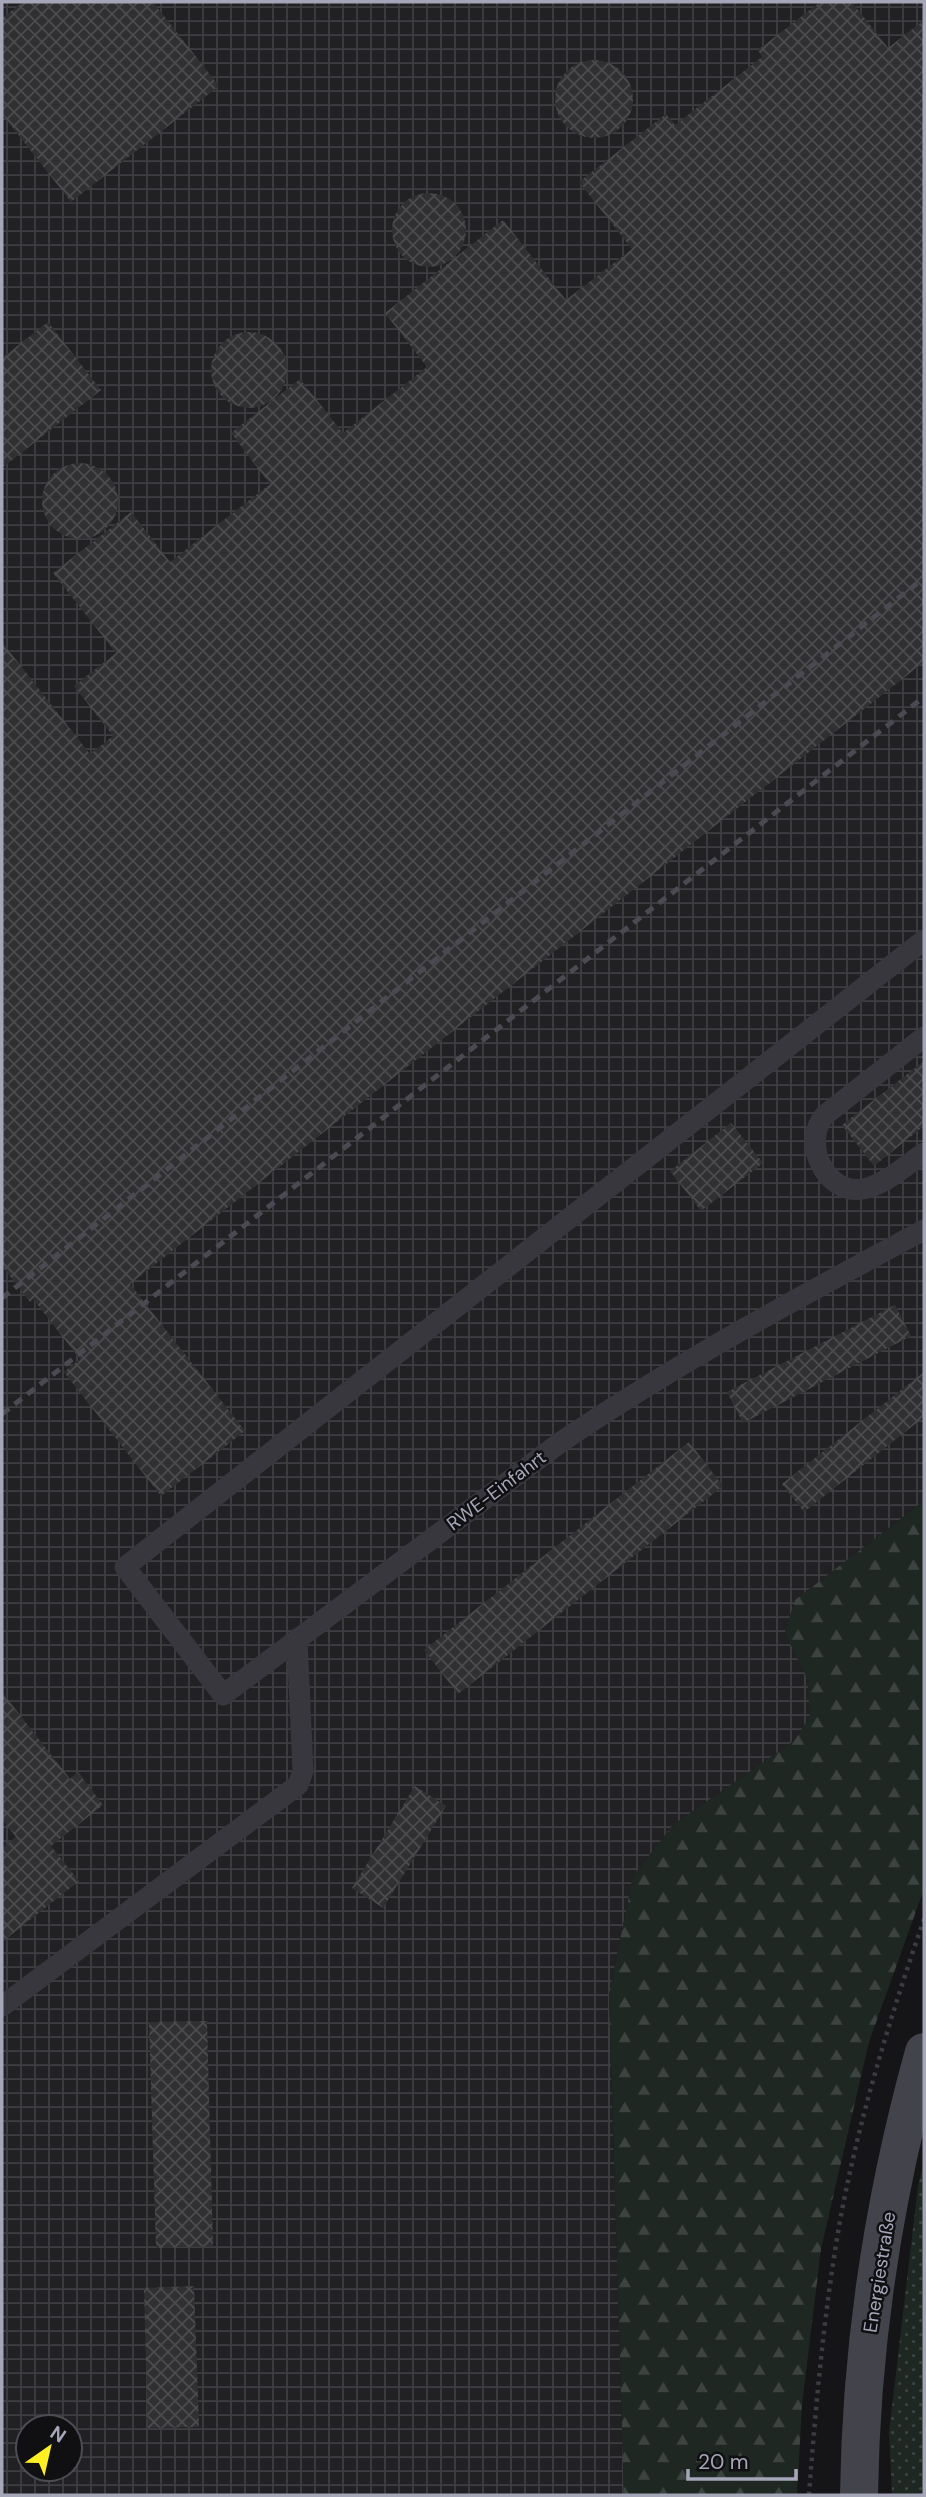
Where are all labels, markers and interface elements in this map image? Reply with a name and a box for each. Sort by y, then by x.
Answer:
street label: RWE-Einfahrt [442,1445,551,1536]
street label: Energiestraße [858,2210,901,2334]
north arrow [14,2413,84,2483]
text: N [45,2420,71,2449]
scale bar [688,2438,796,2482]
text: 20 m [698,2448,749,2476]

